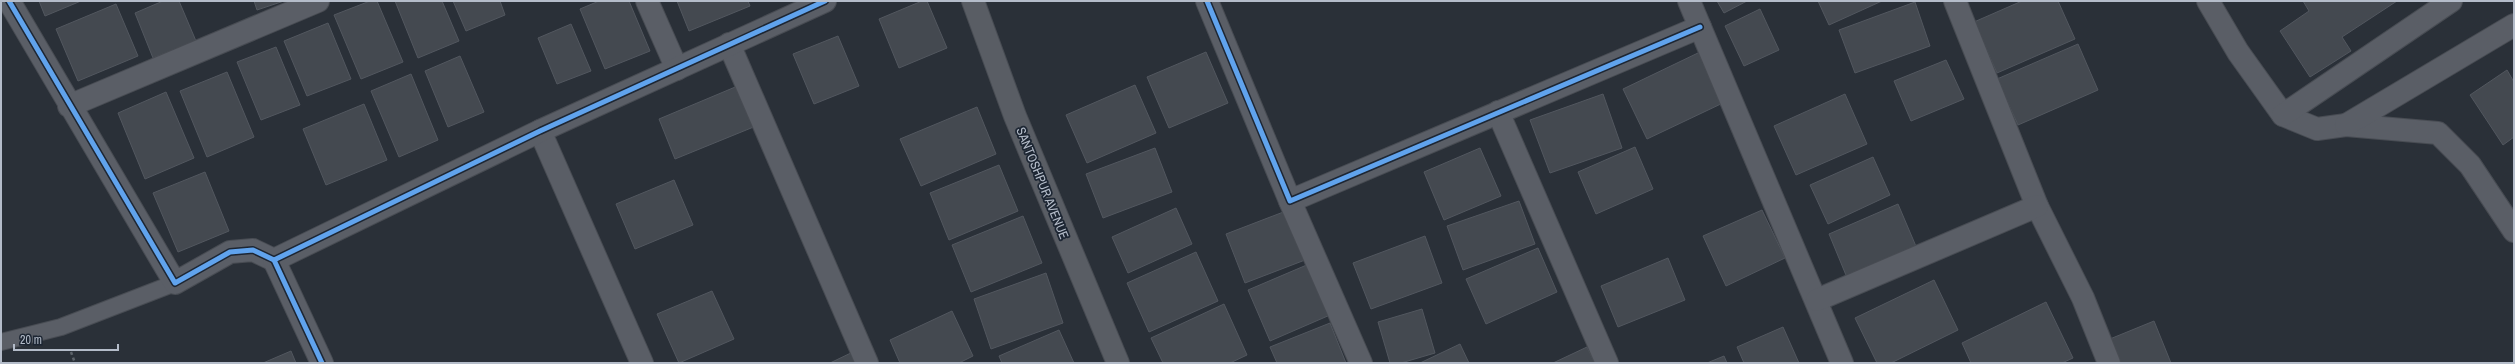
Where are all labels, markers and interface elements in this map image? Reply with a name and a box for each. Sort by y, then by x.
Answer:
street label: SANTOSHPUR AVENUE [1012,125,1073,242]
scale bar [14,326,118,352]
text: 20 m [20,332,42,348]

